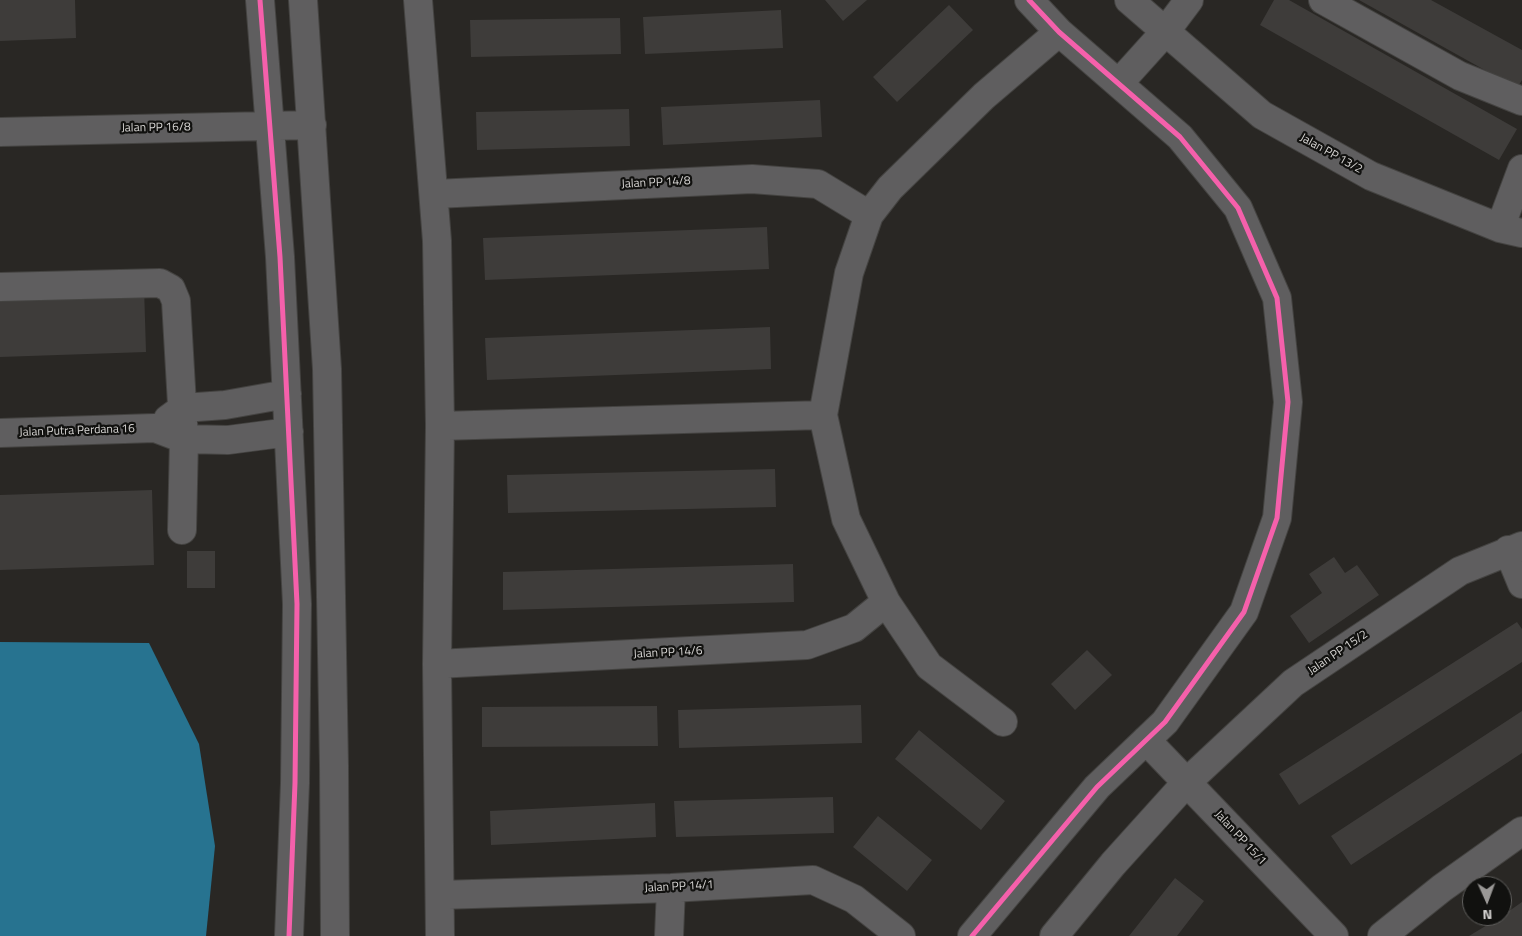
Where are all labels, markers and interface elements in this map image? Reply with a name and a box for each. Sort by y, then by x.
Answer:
street label: Jalan PP 16/8 [121,120,191,136]
street label: Jalan PP 13/2 [1297,131,1365,177]
street label: Jalan PP 14/8 [621,174,691,192]
street label: Jalan Putra Perdana 16 [19,422,135,440]
street label: Jalan PP 15/2 [1305,628,1371,678]
street label: Jalan PP 14/6 [633,644,703,662]
street label: Jalan PP 15/1 [1211,808,1269,868]
north arrow [1462,876,1512,926]
street label: Jalan PP 14/1 [644,878,714,896]
text: N [1482,905,1493,926]

